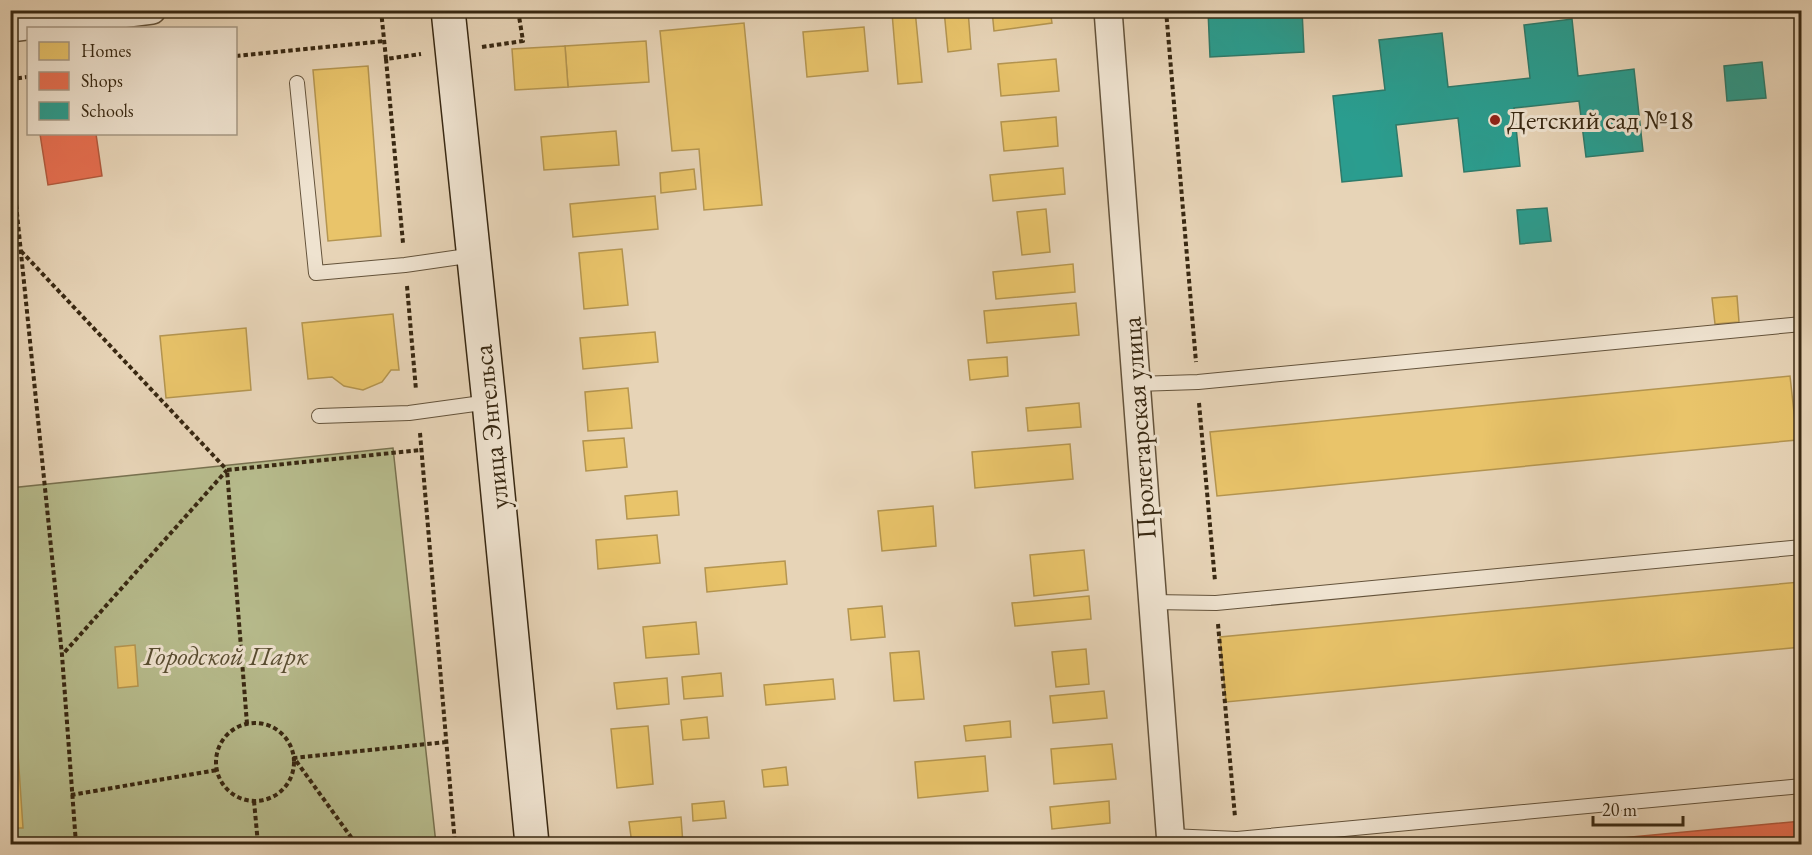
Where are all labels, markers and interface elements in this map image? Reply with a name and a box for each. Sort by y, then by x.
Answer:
legend [27,27,237,135]
text: Homes [81,39,132,62]
text: Shops [81,69,123,92]
text: Schools [81,99,134,122]
place label: Детский сад №18 [1507,102,1693,137]
marker: Детский сад №18 [1488,113,1502,127]
street label: Пролетарская улица [1113,315,1164,540]
street label: улица Энгельса [464,343,517,511]
park label: Городской Парк [143,638,310,673]
scale bar [1593,789,1683,827]
text: 20 m [1602,798,1637,821]

